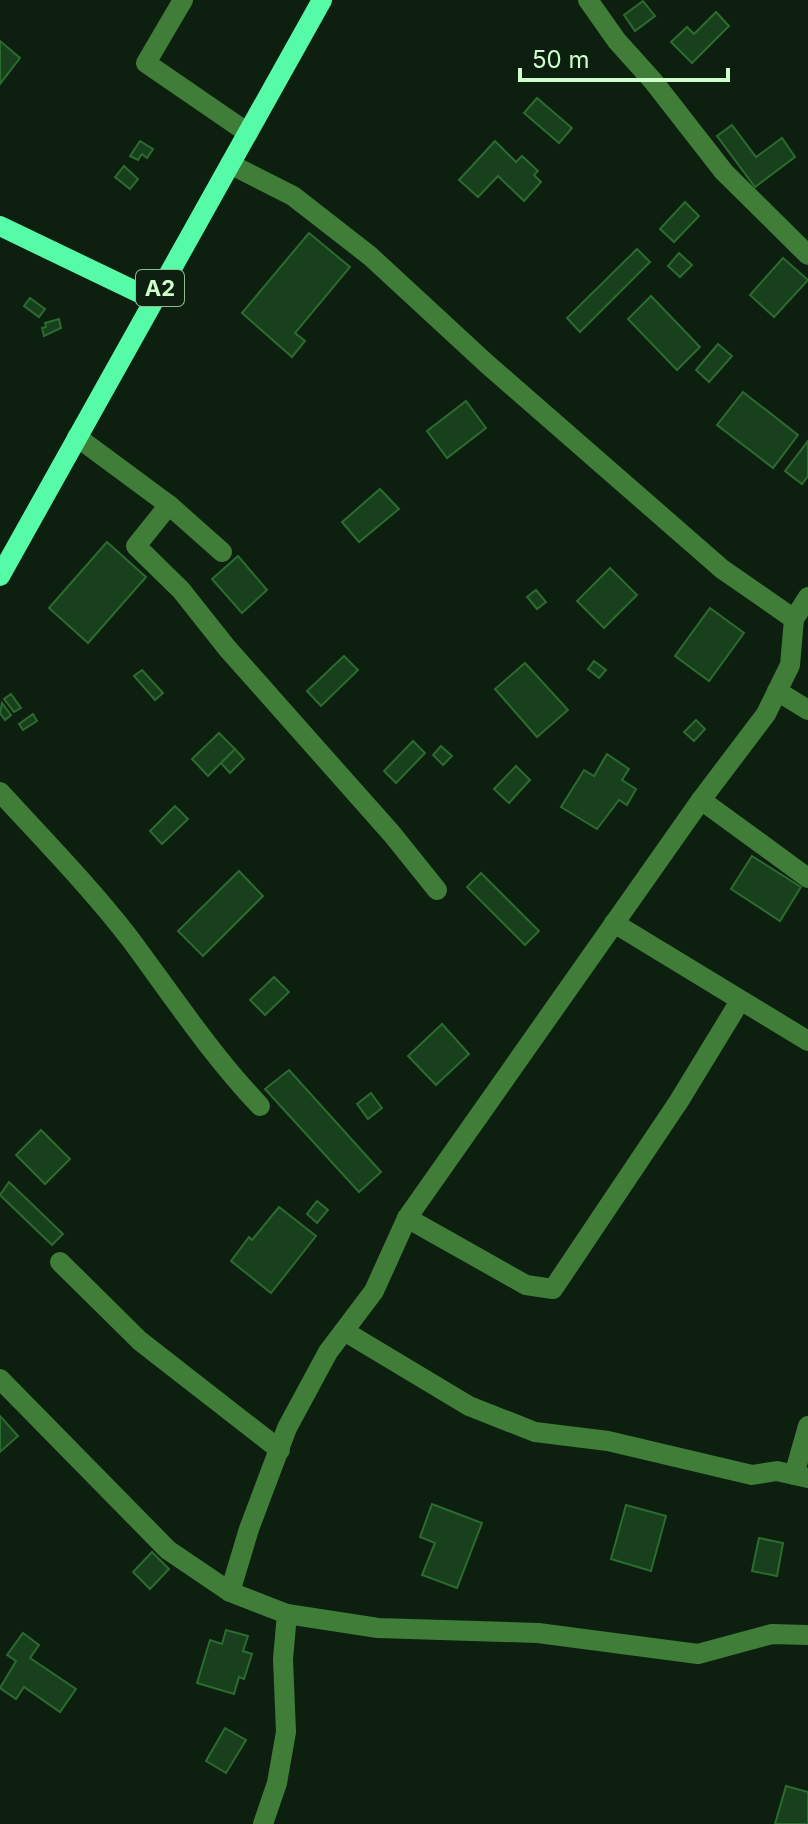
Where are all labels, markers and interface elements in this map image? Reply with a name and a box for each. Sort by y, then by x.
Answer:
scale bar [520,32,728,82]
text: 50 m [532,45,590,74]
road number: A2 [136,270,184,306]

